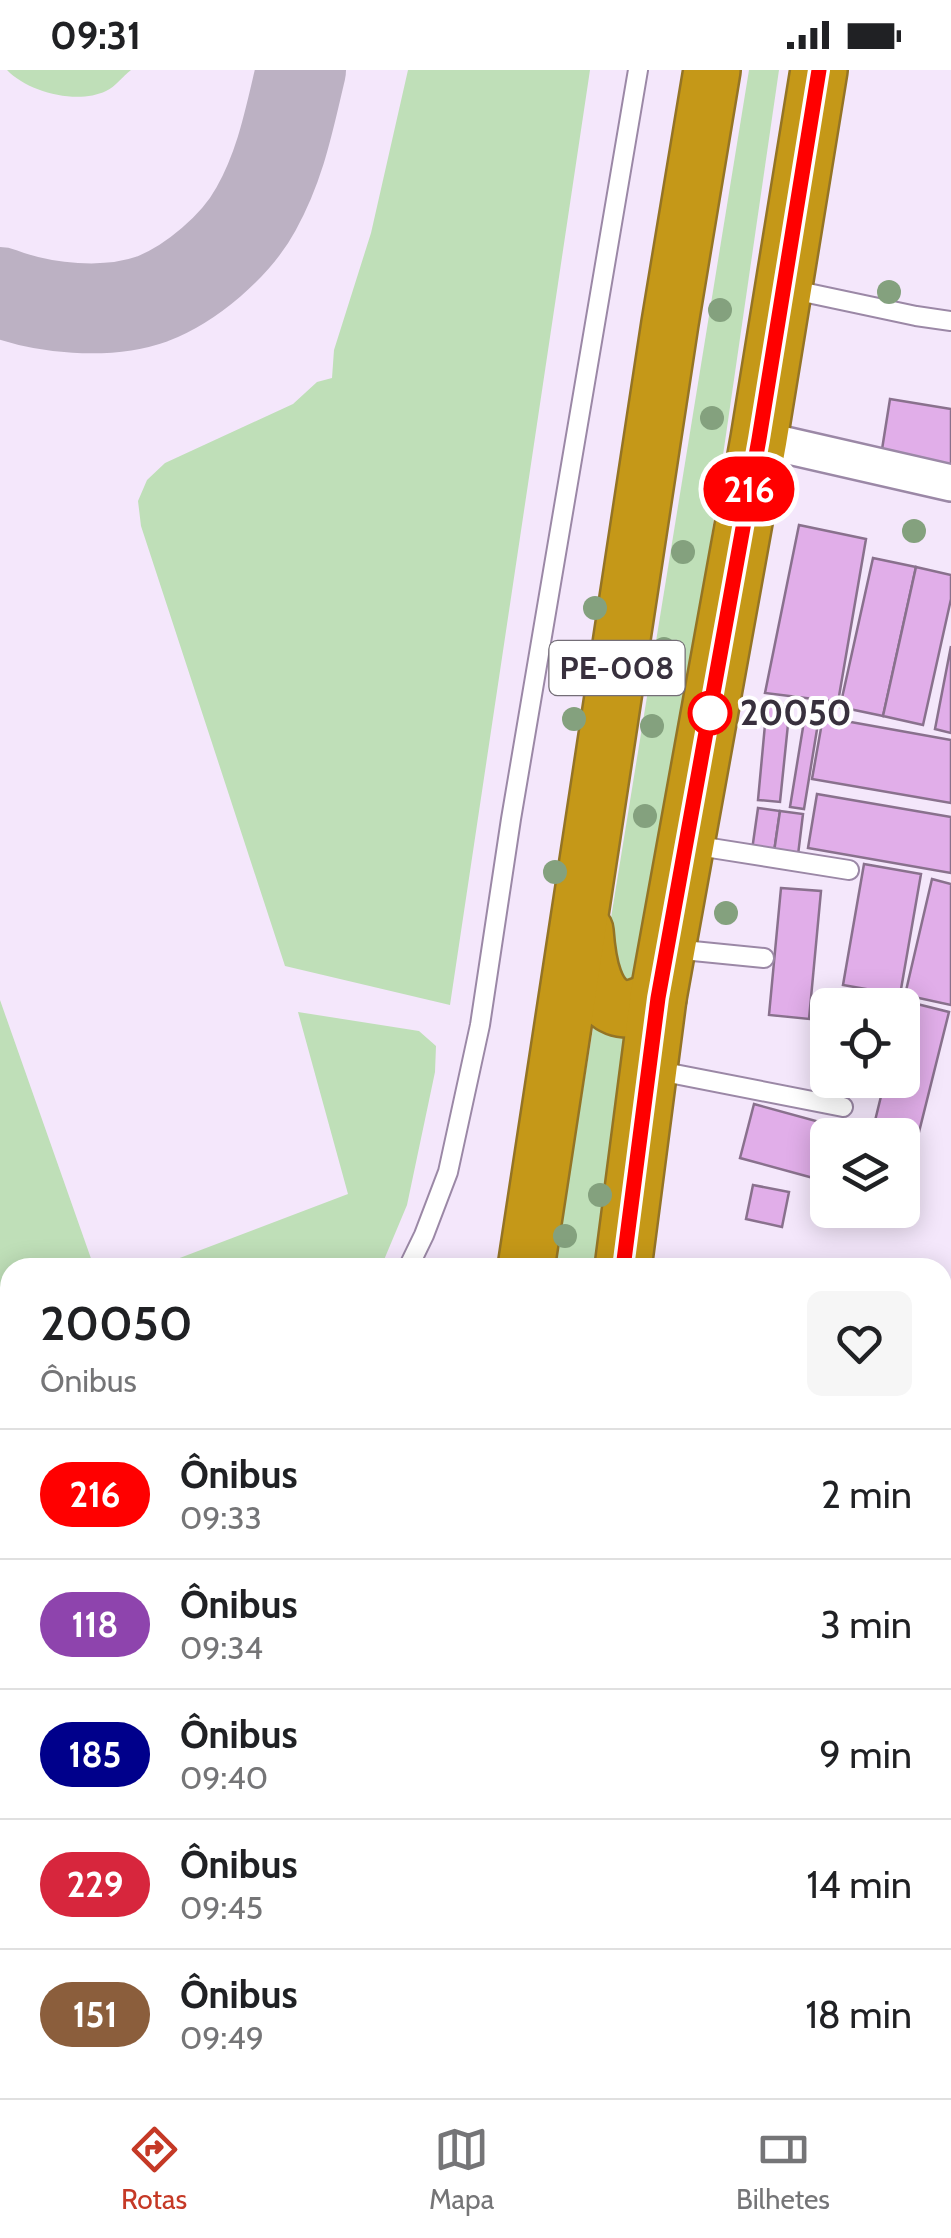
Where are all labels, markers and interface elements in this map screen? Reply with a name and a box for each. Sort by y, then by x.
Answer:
text: 09:31 [50,12,141,59]
line badge: 216 [692,456,806,522]
text: 216 [723,468,775,511]
road number: PE-008 [550,641,684,695]
place label: 20050 [740,691,851,734]
marker: 20050 [689,692,731,734]
map controls [810,988,920,1228]
button: locate [810,988,920,1098]
button: layers [810,1118,920,1228]
button: heart [807,1291,912,1396]
text: 20050 [40,1294,192,1352]
text: Ônibus [40,1361,137,1400]
text: Ônibus [180,1451,297,1498]
text: 2 min [821,1471,912,1518]
text: 216 [69,1473,121,1516]
text: 09:33 [180,1498,262,1537]
text: Ônibus [180,1581,297,1628]
text: 3 min [820,1601,912,1648]
text: 118 [72,1603,118,1646]
text: 09:34 [180,1628,263,1667]
text: Ônibus [180,1711,297,1758]
text: 9 min [819,1731,912,1778]
text: 185 [69,1733,121,1776]
text: 09:40 [180,1758,268,1797]
text: Ônibus [180,1841,297,1888]
text: 14 min [806,1861,912,1908]
text: 229 [67,1863,123,1906]
text: 09:45 [180,1888,263,1927]
text: Ônibus [180,1971,297,2018]
text: 18 min [805,1991,912,2038]
text: 151 [73,1993,117,2036]
text: 09:49 [180,2018,264,2057]
tab: Rotas [121,2122,187,2216]
tab: Mapa [429,2122,494,2216]
tab: Bilhetes [736,2122,830,2216]

